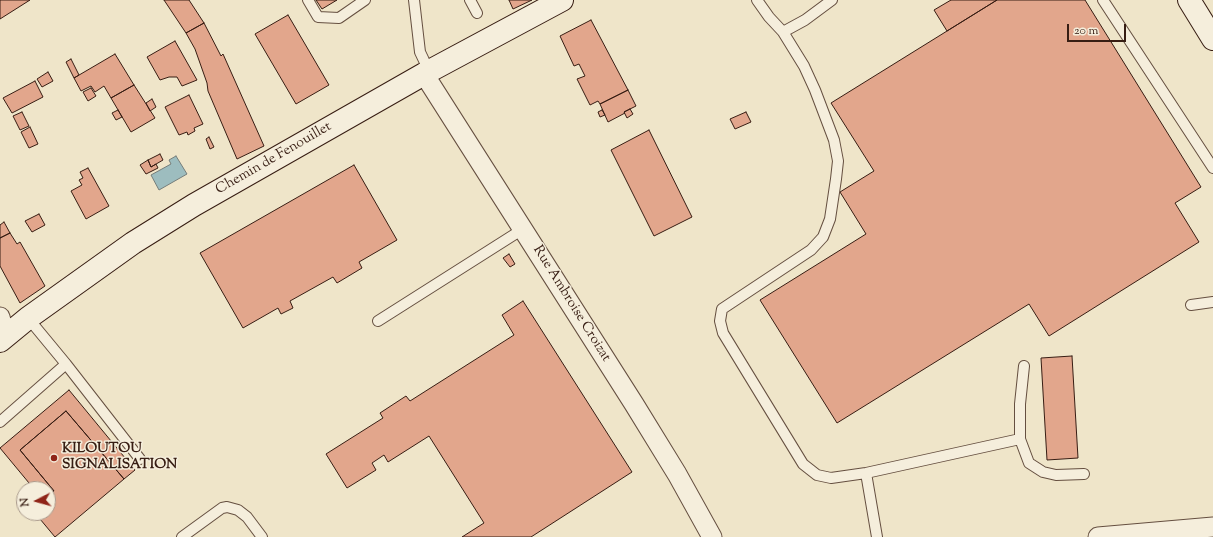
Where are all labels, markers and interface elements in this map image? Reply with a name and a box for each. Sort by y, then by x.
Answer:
scale bar [1069,16,1128,42]
text: 20 m [1074,22,1098,40]
street label: Chemin de Fenouillet [213,119,335,199]
street label: Rue Ambroise Croizat [528,243,614,365]
place label: KILOUTOU SIGNALISATION [62,442,177,474]
marker: KILOUTOU SIGNALISATION [49,453,59,463]
north arrow [16,481,56,521]
text: N [17,497,33,507]

